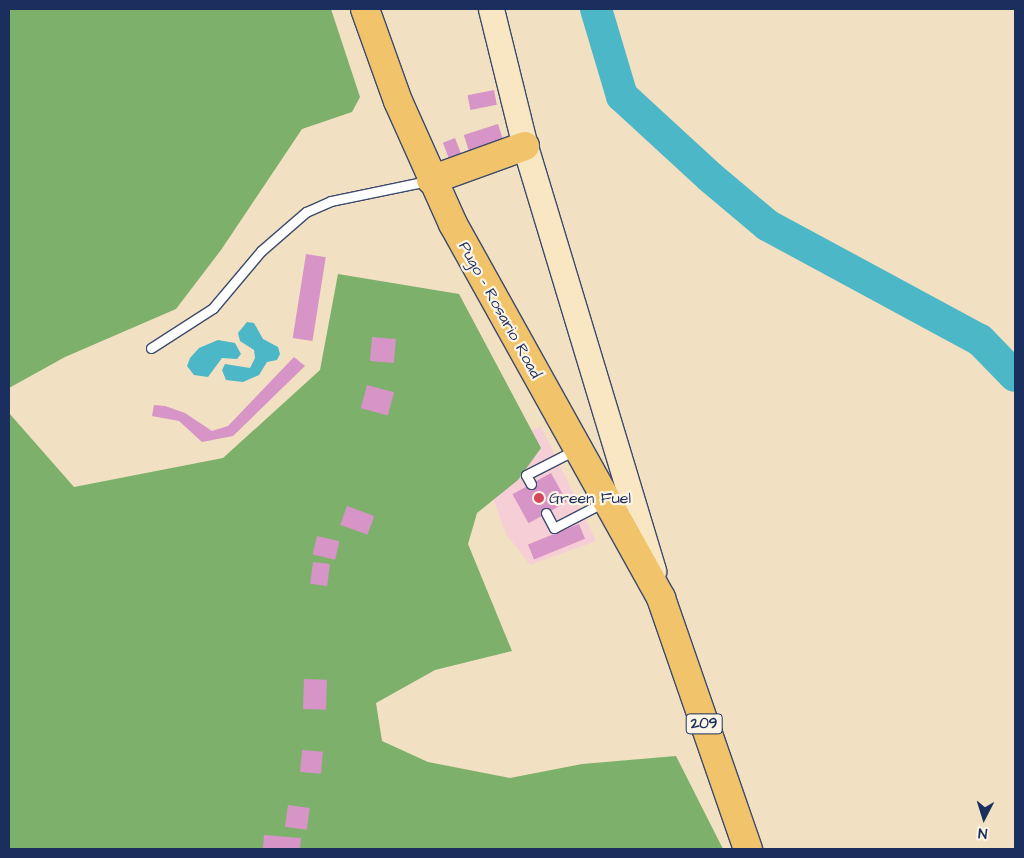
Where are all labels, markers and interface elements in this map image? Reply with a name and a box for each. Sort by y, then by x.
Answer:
street label: Pugo - Rosario Road [454,238,546,382]
place label: Green Fuel [549,488,631,508]
marker: Green Fuel [533,492,545,504]
road number: 209 [685,712,723,736]
north arrow [959,793,1009,843]
text: N [977,823,988,843]

